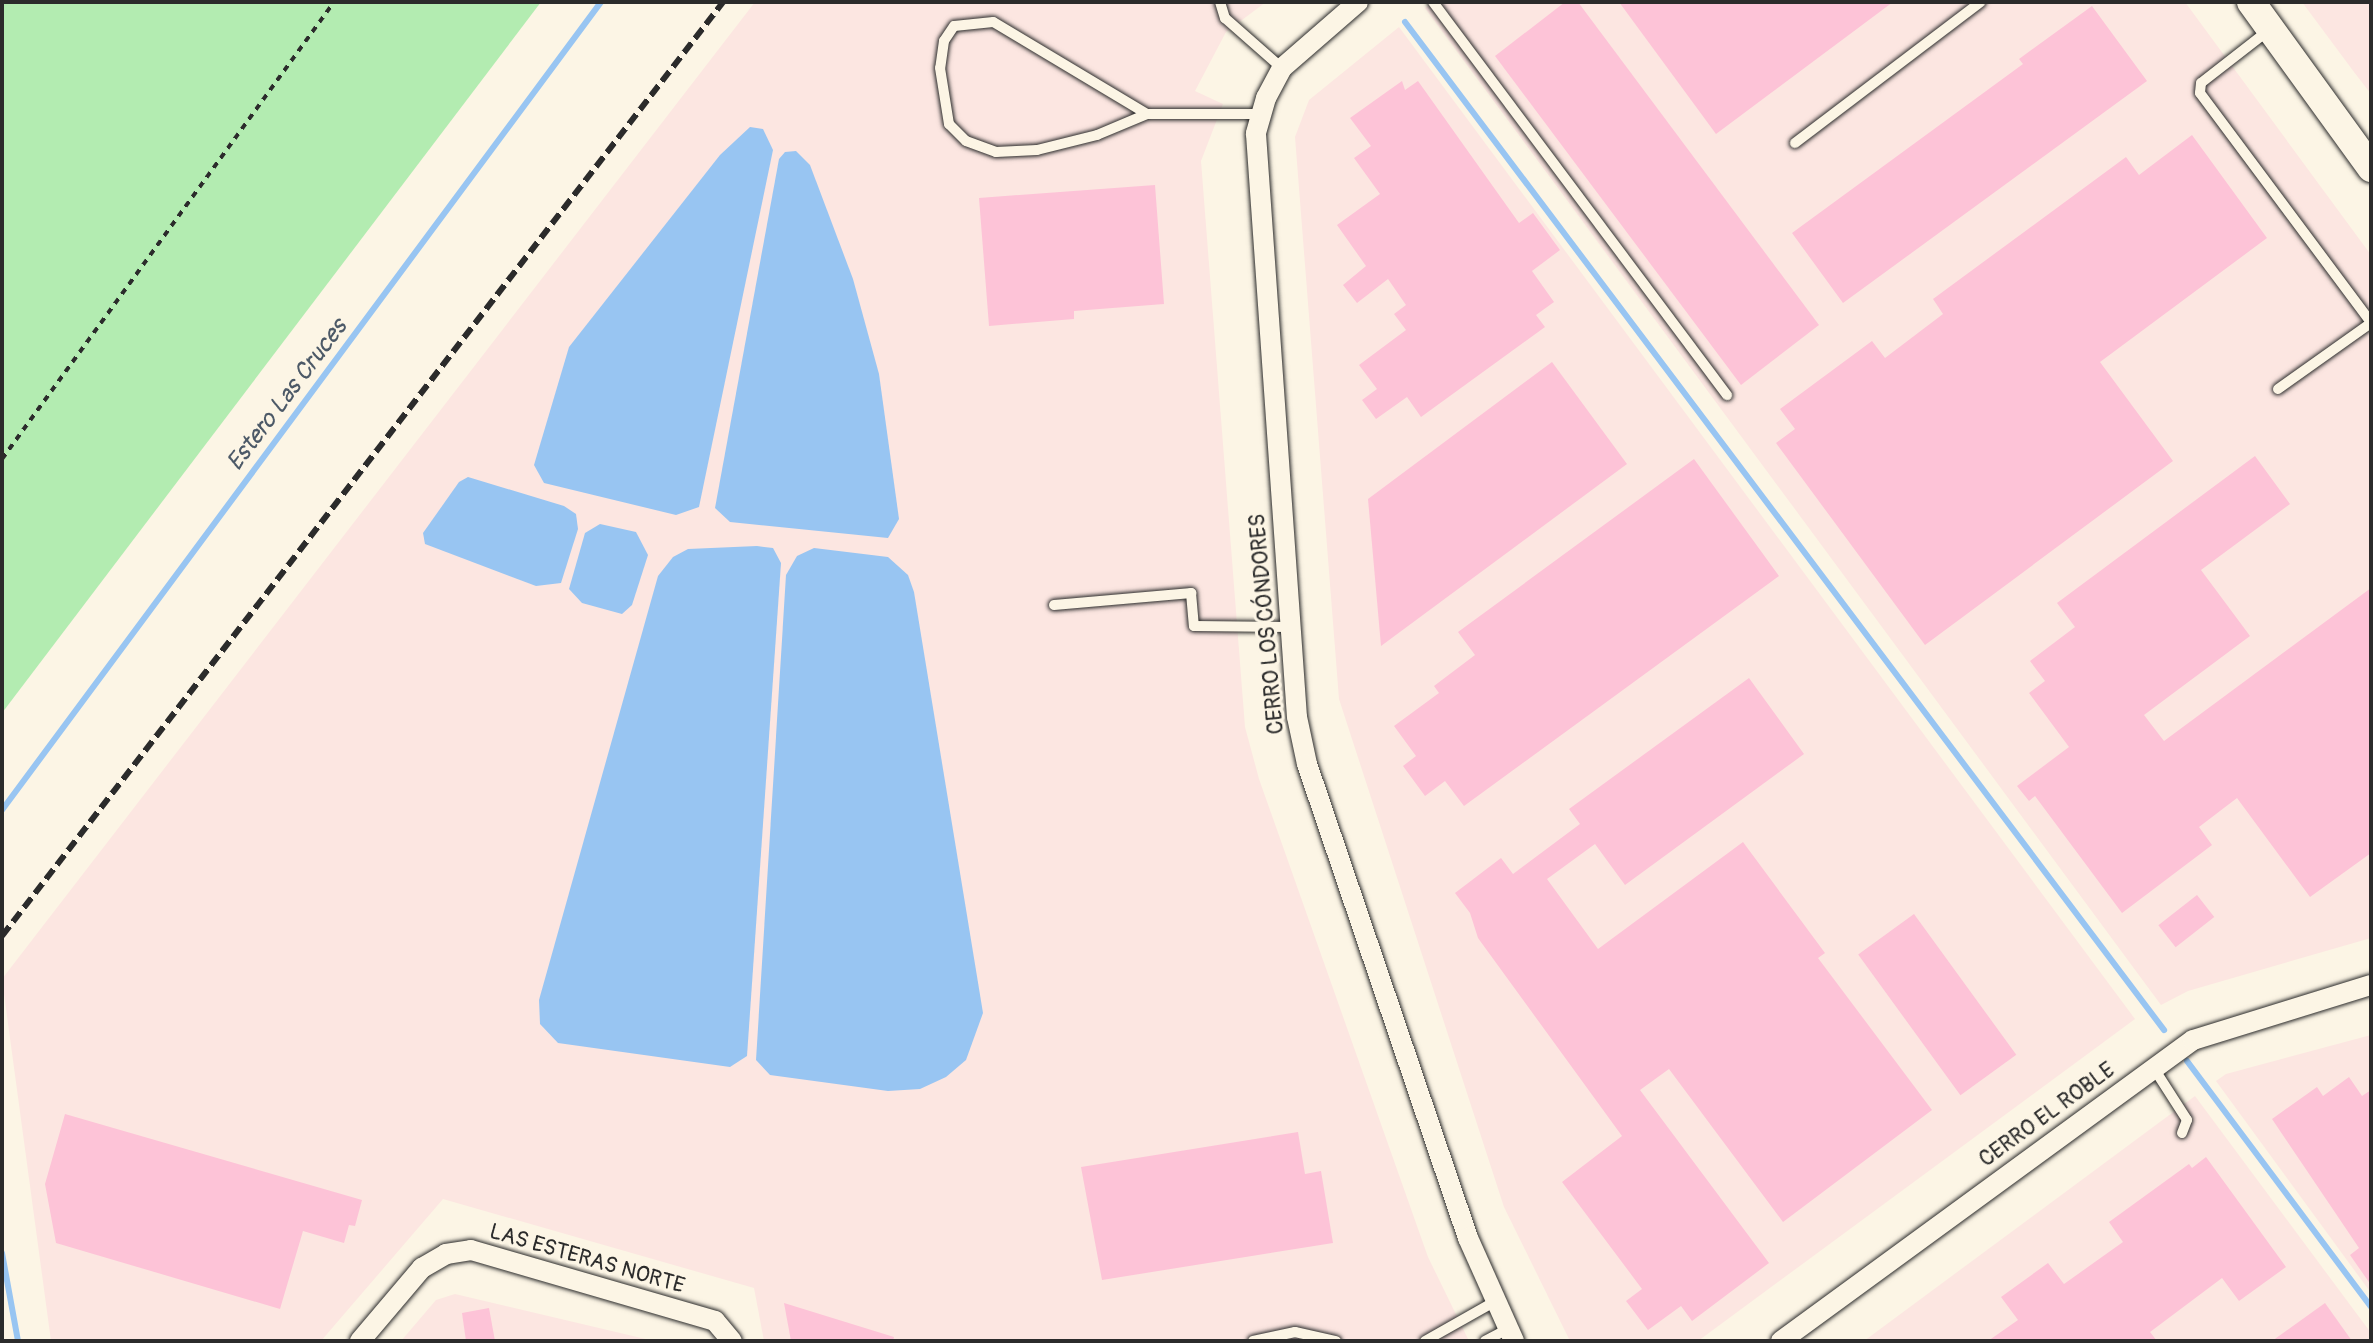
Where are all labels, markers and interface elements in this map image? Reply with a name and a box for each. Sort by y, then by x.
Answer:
water label: Estero Las Cruces [221,314,353,476]
street label: CERRO LOS CÓNDORES [1244,513,1290,735]
street label: CERRO EL ROBLE [1974,1057,2120,1173]
street label: LAS ESTERAS NORTE [486,1218,688,1300]

